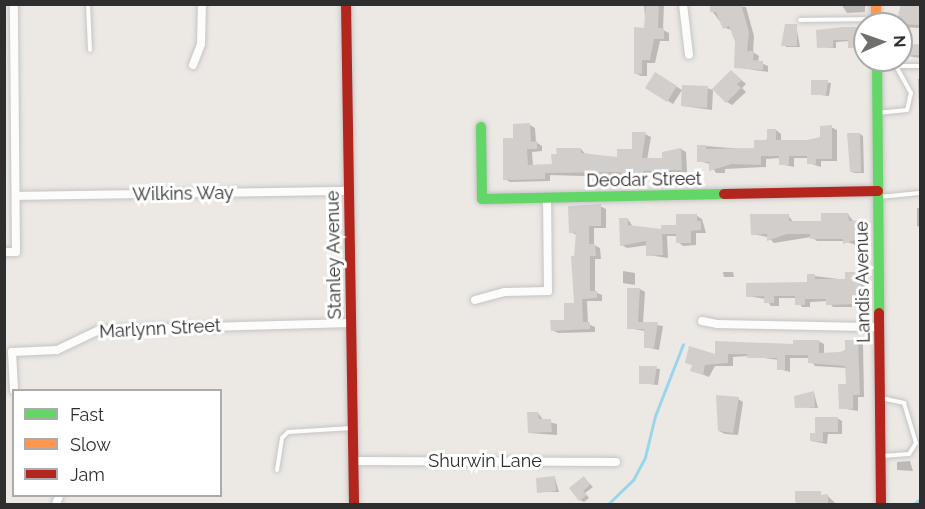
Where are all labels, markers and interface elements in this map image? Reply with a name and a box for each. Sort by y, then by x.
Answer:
north arrow [853,12,913,72]
text: N [890,35,909,48]
street label: Deodar Street [586,168,702,192]
street label: Wilkins Way [132,182,234,206]
street label: Stanley Avenue [322,190,346,320]
street label: Landis Avenue [851,221,875,343]
street label: Marlynn Street [99,315,221,343]
legend [12,389,222,497]
text: Fast [70,404,104,425]
text: Slow [70,434,111,455]
street label: Shurwin Lane [428,450,542,472]
text: Jam [70,464,105,485]

